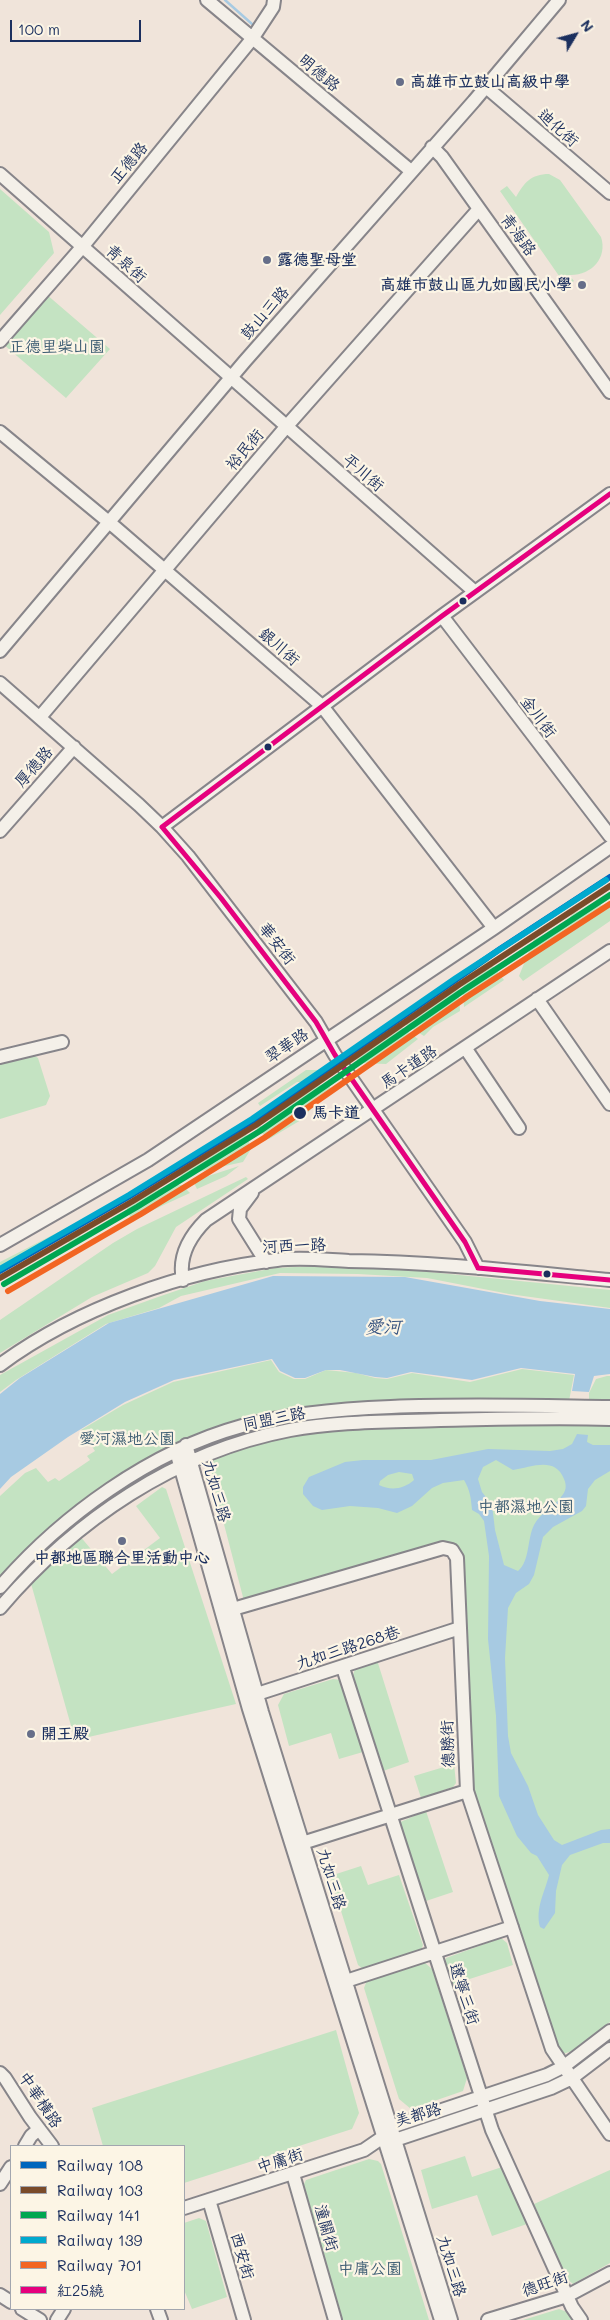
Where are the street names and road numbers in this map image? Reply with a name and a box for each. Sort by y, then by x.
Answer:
street label: 明德路 [294,50,344,96]
street label: 迪化街 [534,105,582,151]
street label: 正德路 [106,138,152,188]
street label: 青海路 [496,210,540,260]
street label: 青泉街 [102,241,150,287]
street label: 鼓山三路 [237,283,293,343]
street label: 裕民街 [222,425,268,475]
street label: 平川街 [338,450,388,496]
street label: 銀川街 [255,624,303,670]
street label: 金川街 [516,692,560,742]
street label: 厚德路 [11,743,57,791]
street label: 華安街 [255,919,299,969]
street label: 翠華路 [262,1025,312,1067]
street label: 馬卡道路 [377,1041,441,1093]
street label: 河西一路 [262,1235,326,1257]
street label: 同盟三路 [241,1403,307,1435]
street label: 九如三路 [198,1458,234,1524]
street label: 九如三路268巷 [294,1622,402,1674]
street label: 德勝街 [438,1720,458,1768]
street label: 九如三路 [312,1846,350,1912]
street label: 遼寧三街 [445,1961,483,2027]
street label: 中華橫路 [14,2068,66,2132]
street label: 美都路 [392,2099,444,2131]
street label: 中庸街 [254,2144,306,2178]
street label: 潼關街 [310,2202,342,2254]
street label: 西安街 [226,2230,258,2282]
street label: 九如三路 [432,2233,470,2299]
street label: 德旺街 [519,2267,571,2301]

